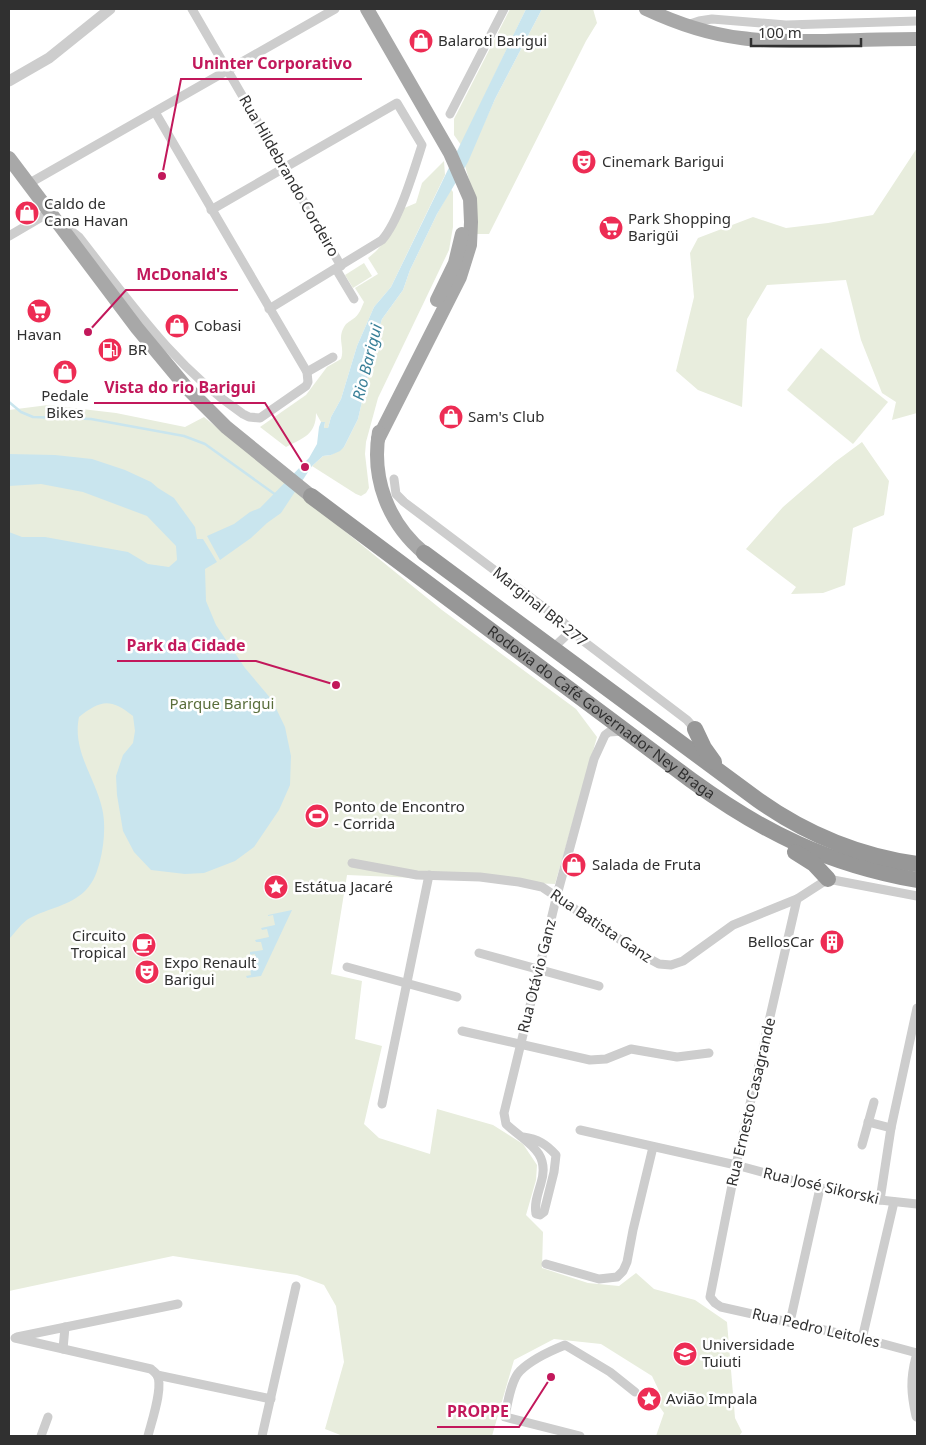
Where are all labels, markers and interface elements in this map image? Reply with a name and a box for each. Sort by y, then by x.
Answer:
scale bar [751,15,861,47]
text: 100 m [758,22,802,42]
shop icon: Balaroti Barigui [408,28,434,54]
place label: Balaroti Barigui [438,30,547,50]
callout: Uninter Corporativo [181,48,362,79]
text: Uninter Corporativo [192,52,352,74]
street label: Rua Hildebrando Cordeiro [235,91,344,260]
theatre icon: Cinemark Barigui [571,149,597,175]
place label: Cinemark Barigui [602,151,724,171]
place label: Caldo de Cana Havan [44,193,128,230]
shop icon: Caldo de Cana Havan [14,200,40,226]
place label: Park Shopping Barigüi [628,208,731,245]
supermarket icon: Park Shopping Barigüi [598,215,624,241]
callout: McDonald's [126,259,238,290]
text: McDonald's [136,263,228,285]
supermarket icon: Havan [26,298,52,324]
shop icon: Cobasi [164,313,190,339]
place label: Cobasi [194,315,241,335]
water label: Rio Barigui [347,321,387,403]
place label: Havan [17,324,61,344]
fuel station icon: BR [97,337,123,363]
place label: BR [128,339,148,359]
shop icon: Pedale Bikes [52,359,78,385]
callout: Vista do rio Barigui [94,372,265,403]
text: Vista do rio Barigui [104,376,256,398]
place label: Pedale Bikes [41,385,89,422]
shop icon: Sam's Club [438,404,464,430]
place label: Sam's Club [468,406,544,426]
street label: Marginal BR-277 [489,562,592,651]
street label: Rodovia do Café Governador Ney Braga [484,620,720,803]
callout: Park da Cidade [117,630,256,661]
text: Park da Cidade [126,634,246,656]
park label: Parque Barigui [170,693,274,713]
place label: Ponto de Encontro - Corrida [334,796,465,833]
sports icon: Ponto de Encontro - Corrida [304,803,330,829]
shop icon: Salada de Fruta [561,852,587,878]
place label: Salada de Fruta [592,854,701,874]
place icon: Estátua Jacaré [263,874,289,900]
place label: Estátua Jacaré [294,876,393,896]
street label: Rua Batista Ganz [547,884,656,967]
street label: Rua Otávio Ganz [512,917,560,1035]
place label: Circuito Tropical [71,925,126,962]
building icon: BellosCar [819,929,845,955]
place label: BellosCar [748,931,814,951]
cafe icon: Circuito Tropical [131,932,157,958]
place label: Expo Renault Barigui [164,952,257,989]
theatre icon: Expo Renault Barigui [134,959,160,985]
street label: Rua Ernesto Casagrande [721,1015,779,1188]
street label: Rua José Sikorski [761,1162,881,1208]
street label: Rua Pedro Leitoles [750,1303,882,1351]
place label: Universidade Tuiuti [702,1334,795,1371]
school or university icon: Universidade Tuiuti [672,1341,698,1367]
place icon: Avião Impala [636,1386,662,1412]
place label: Avião Impala [666,1388,758,1408]
callout: PROPPE [437,1396,519,1427]
text: PROPPE [447,1400,509,1422]

